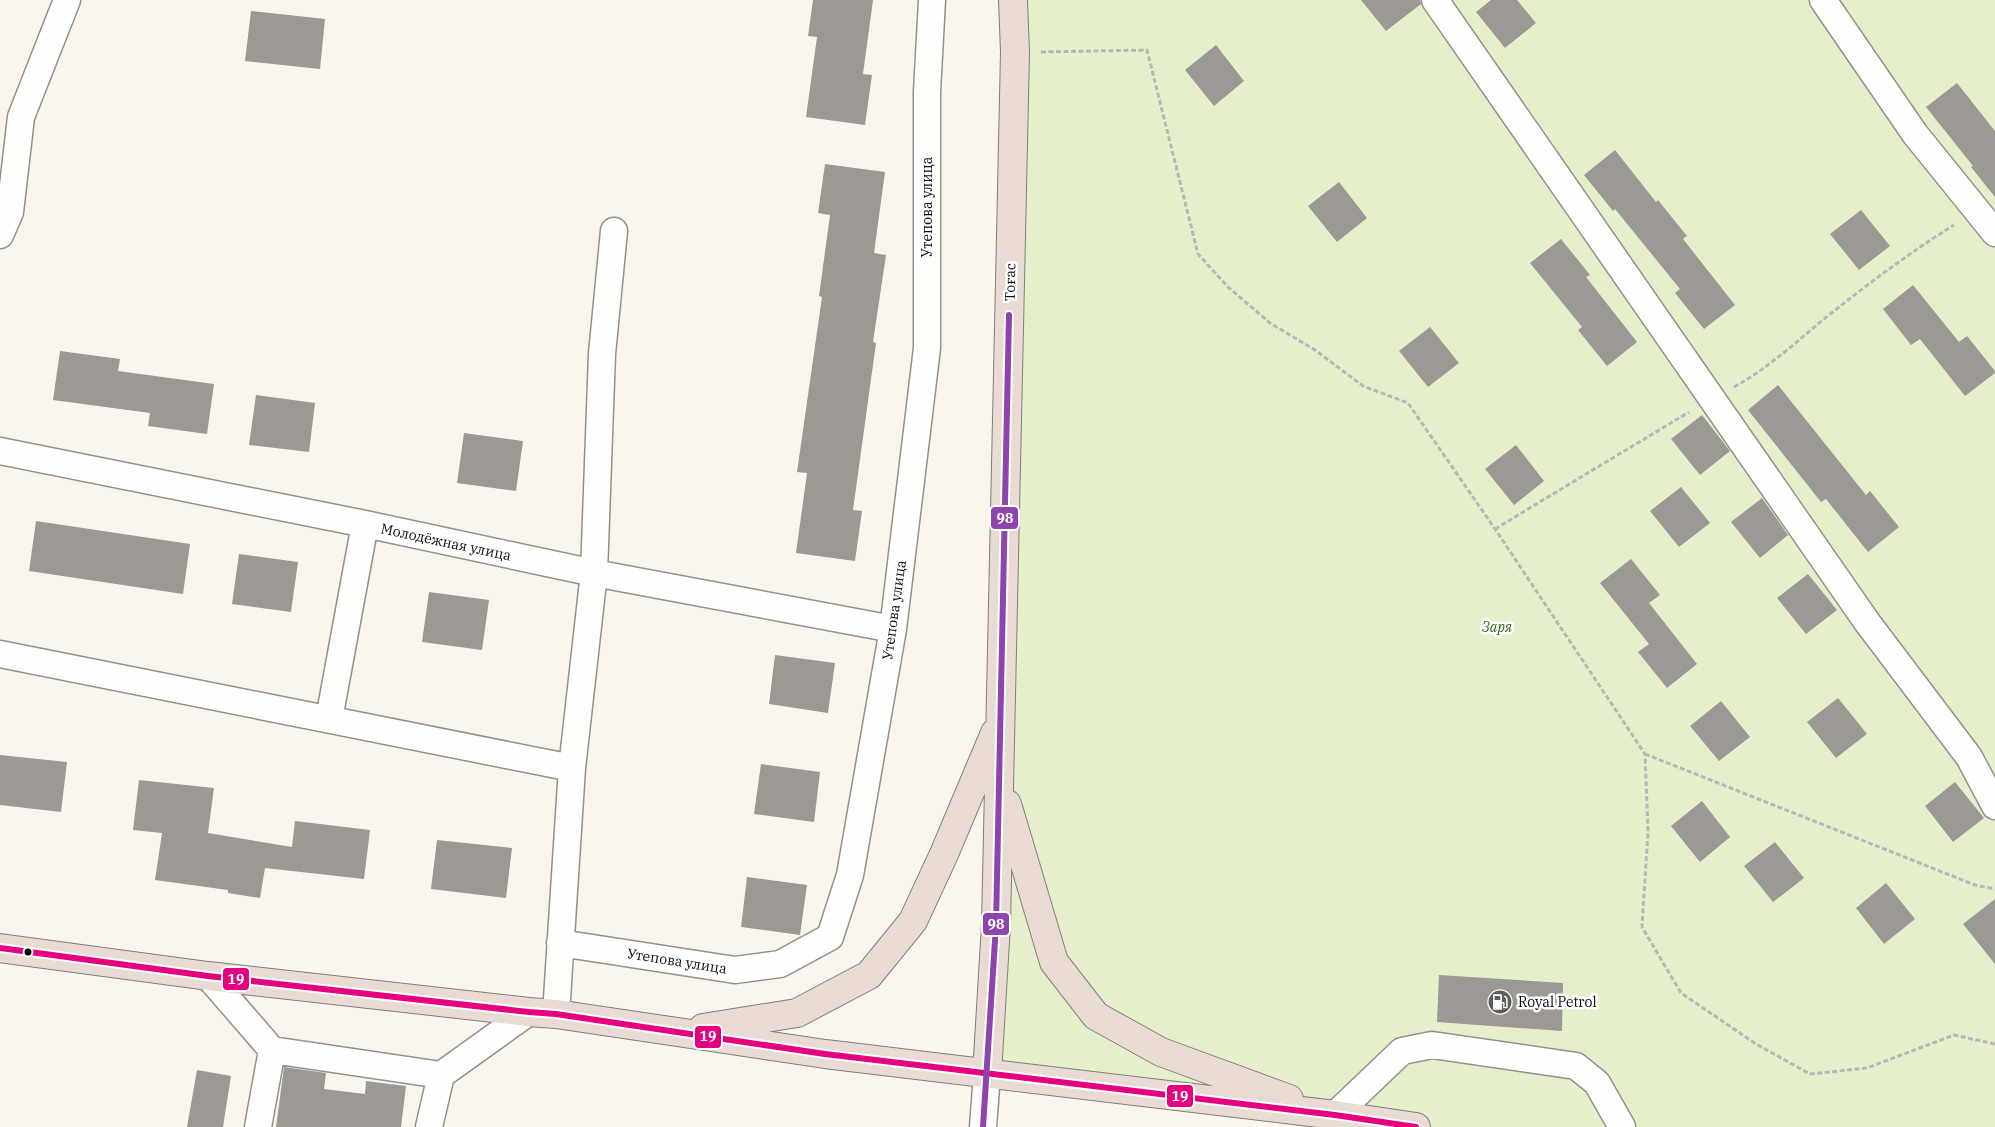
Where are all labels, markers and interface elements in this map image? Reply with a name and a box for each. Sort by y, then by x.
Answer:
street label: Утепова улица [918,156,936,257]
street label: Тоғас [1001,263,1019,301]
line badge: 98 [990,506,1019,530]
text: 98 [997,509,1013,527]
street label: Молодёжная улица [379,519,513,565]
street label: Утепова улица [878,559,910,661]
park label: Заря [1482,618,1513,636]
line badge: 98 [982,912,1010,936]
text: 98 [988,915,1004,933]
street label: Утепова улица [626,944,729,978]
unlabelled marker [23,947,33,957]
line badge: 19 [222,967,250,991]
text: 19 [228,970,244,988]
fuel station icon: Royal Petrol [1487,989,1513,1015]
place label: Royal Petrol [1518,993,1597,1011]
line badge: 19 [694,1025,722,1049]
text: 19 [700,1027,716,1045]
line badge: 19 [1166,1084,1194,1108]
text: 19 [1172,1087,1188,1105]

